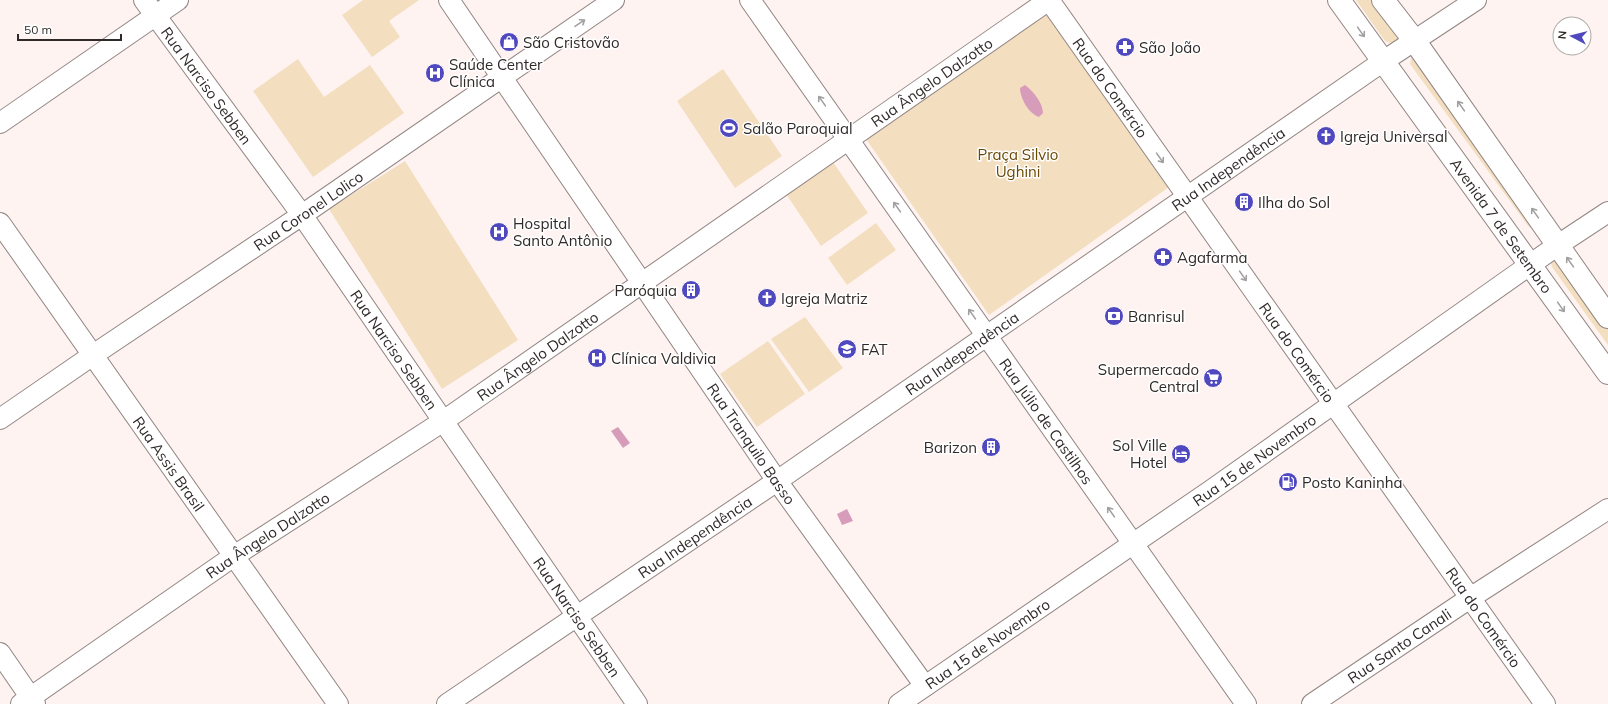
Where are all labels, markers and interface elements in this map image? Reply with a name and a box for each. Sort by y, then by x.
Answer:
scale bar [18,16,121,42]
north arrow [1552,16,1592,56]
one-way arrow [574,19,585,27]
text: 50 m [24,22,52,37]
street label: Rua Narciso Sebben [157,23,256,148]
one-way arrow [1357,26,1365,37]
text: N [1555,30,1570,40]
shop icon: São Cristovão [498,31,520,53]
place label: São Cristovão [523,33,620,52]
street label: Rua Ângelo Dalzotto [867,33,996,131]
street label: Rua do Comércio [1069,34,1152,141]
pharmacy icon: São João [1114,36,1136,58]
place label: São João [1139,38,1201,57]
place label: Saúde Center Clínica [449,55,543,91]
hospital icon: Saúde Center Clínica [424,62,446,84]
one-way arrow [818,96,826,107]
one-way arrow [1457,101,1465,112]
sports icon: Salão Paroquial [718,117,740,139]
place label: Salão Paroquial [743,119,853,138]
street label: Rua Independência [1168,123,1289,215]
church icon: Igreja Universal [1315,125,1337,147]
place label: Igreja Universal [1340,127,1448,146]
park label: Praça Silvio Ughini [978,145,1058,181]
one-way arrow [1156,152,1164,163]
street label: Avenida 7 de Setembro [1447,154,1557,297]
street label: Rua Coronel Lolico [250,166,366,254]
building icon: Ilha do Sol [1233,191,1255,213]
place label: Ilha do Sol [1258,193,1330,212]
one-way arrow [893,202,901,213]
one-way arrow [1531,207,1539,218]
place label: Hospital Santo Antônio [513,214,612,250]
hospital icon: Hospital Santo Antônio [488,221,510,243]
pharmacy icon: Agafarma [1152,246,1174,268]
place label: Agafarma [1177,248,1248,267]
one-way arrow [1566,257,1574,268]
one-way arrow [1239,270,1247,281]
building icon: Paróquia [680,279,702,301]
place label: Paróquia [614,281,677,300]
street label: Rua Narciso Sebben [347,286,442,413]
church icon: Igreja Matriz [756,287,778,309]
place label: Igreja Matriz [781,289,868,308]
street label: Rua do Comércio [1255,299,1339,406]
one-way arrow [1557,301,1565,312]
bank icon: Banrisul [1103,305,1125,327]
street label: Rua Ângelo Dalzotto [473,307,602,405]
street label: Rua Independência [901,307,1022,399]
place label: Banrisul [1128,307,1185,326]
one-way arrow [968,308,976,319]
school or university icon: FAT [836,338,858,360]
place label: FAT [861,340,888,359]
hospital icon: Clínica Valdivia [586,347,608,369]
place label: Clínica Valdivia [611,349,716,368]
street label: Rua Júlio de Castilhos [996,354,1098,488]
place label: Supermercado Central [1098,360,1199,396]
supermarket icon: Supermercado Central [1202,367,1224,389]
street label: Rua Tranquilo Basso [703,379,800,508]
street label: Rua 15 de Novembro [1189,410,1320,510]
street label: Rua Assis Brasil [129,412,209,515]
building icon: Barizon [980,436,1002,458]
place label: Sol Ville Hotel [1112,436,1167,472]
place label: Barizon [924,438,977,457]
hotel icon: Sol Ville Hotel [1170,443,1192,465]
fuel station icon: Posto Kaninha [1277,471,1299,493]
place label: Posto Kaninha [1302,473,1402,492]
street label: Rua Ângelo Dalzotto [202,488,333,582]
street label: Rua Independência [634,491,756,582]
one-way arrow [1107,506,1115,517]
street label: Rua Narciso Sebben [530,553,625,680]
street label: Rua do Comércio [1442,563,1526,671]
street label: Rua 15 de Novembro [921,594,1053,693]
street label: Rua Santo Canali [1344,604,1455,687]

